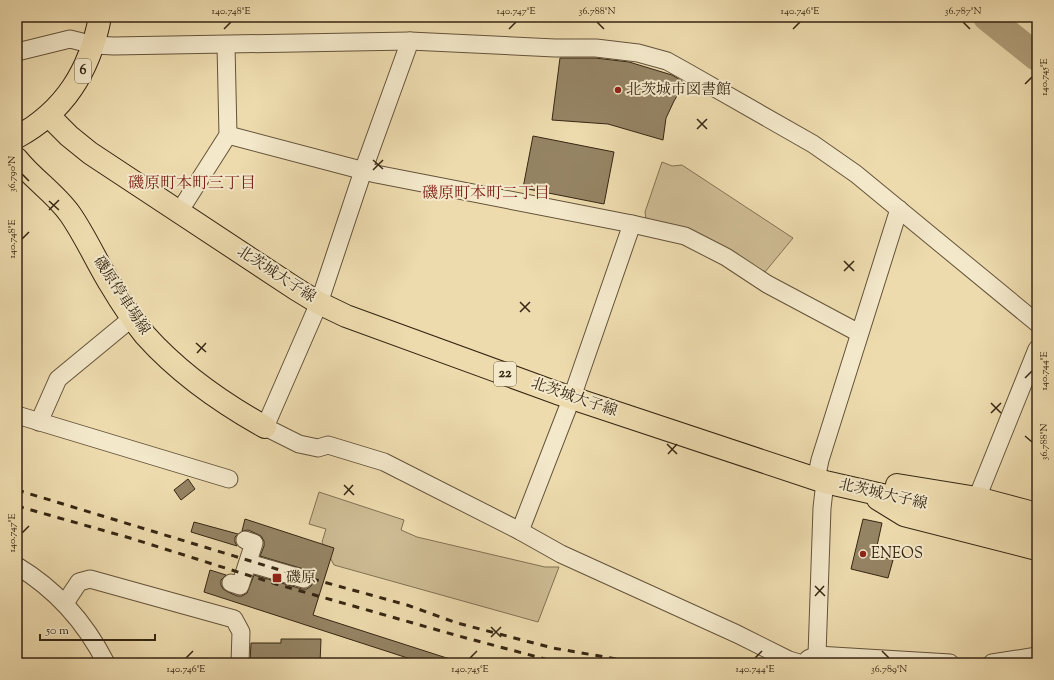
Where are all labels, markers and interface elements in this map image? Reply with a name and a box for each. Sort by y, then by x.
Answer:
text: 140.748°E [212,4,250,19]
text: 140.747°E [497,4,535,19]
text: 36.788°N [579,4,615,19]
text: 140.746°E [781,4,819,19]
text: 36.787°N [945,4,981,19]
text: 140.745°E [1037,58,1052,96]
road number: 6 [75,59,91,83]
place label: 北茨城市図書館 [626,80,731,101]
marker: 北茨城市図書館 [613,85,623,95]
text: 36.790°N [5,156,20,192]
district label: 磯原町本町三丁目 [128,173,256,196]
district label: 磯原町本町二丁目 [422,183,550,206]
text: 140.748°E [5,220,20,258]
street label: 北茨城大子線 [233,242,319,308]
street label: 磯原停車場線 [88,253,154,339]
text: 140.744°E [1037,352,1052,390]
road number: 22 [494,362,516,386]
street label: 北茨城大子線 [528,373,620,423]
text: 36.788°N [1037,424,1052,460]
street label: 北茨城大子線 [837,475,929,515]
text: 140.747°E [5,514,20,552]
place label: ENEOS [871,544,923,565]
marker: ENEOS [858,549,868,559]
place label: 磯原 [286,568,316,589]
marker: 磯原 [271,572,283,584]
scale bar [40,616,155,642]
text: 50 m [45,622,69,640]
text: 140.746°E [167,662,205,677]
text: 140.745°E [451,662,489,677]
text: 140.744°E [736,662,774,677]
text: 36.789°N [871,662,907,677]

